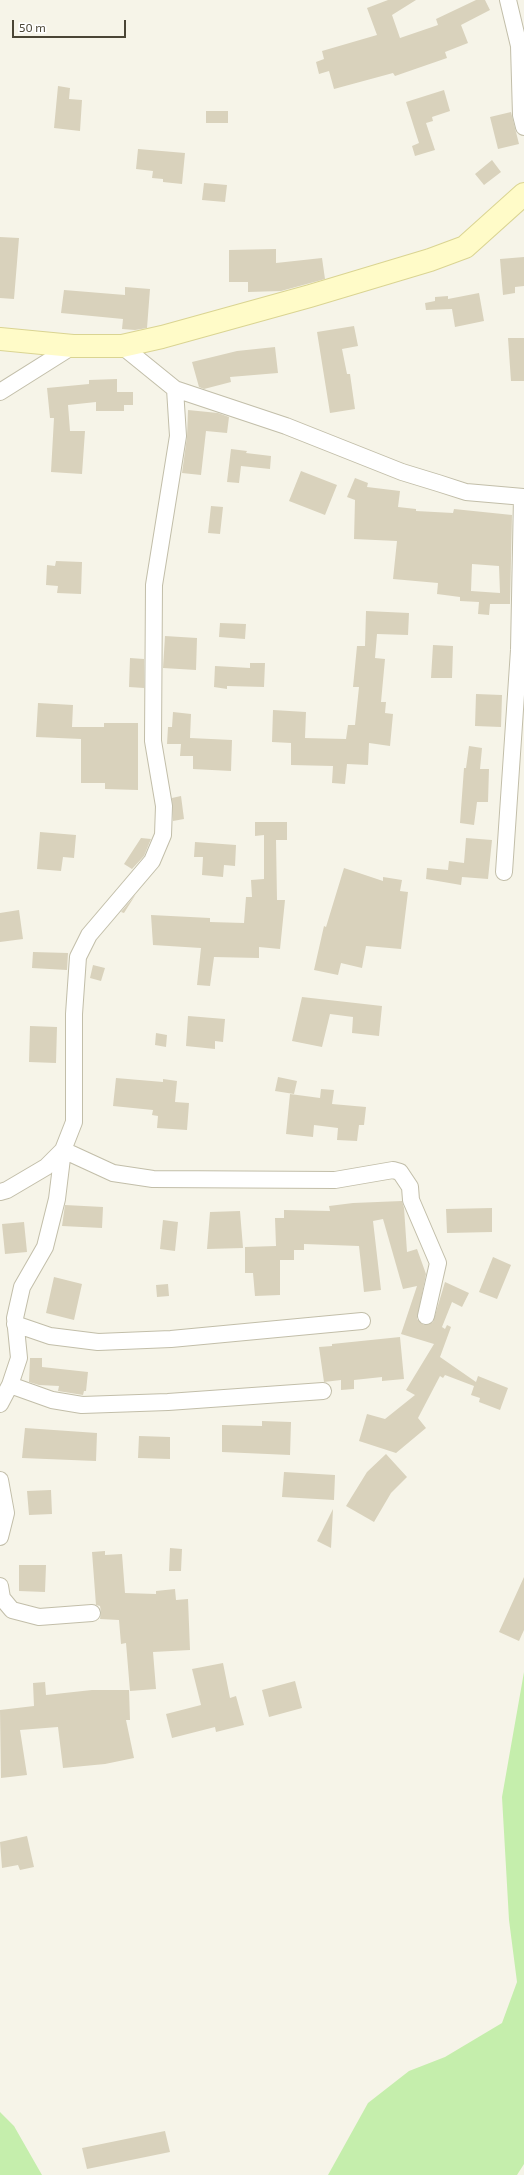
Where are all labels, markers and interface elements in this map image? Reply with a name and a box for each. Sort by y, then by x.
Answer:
scale bar [14,12,128,38]
text: 50 m [19,20,46,34]

